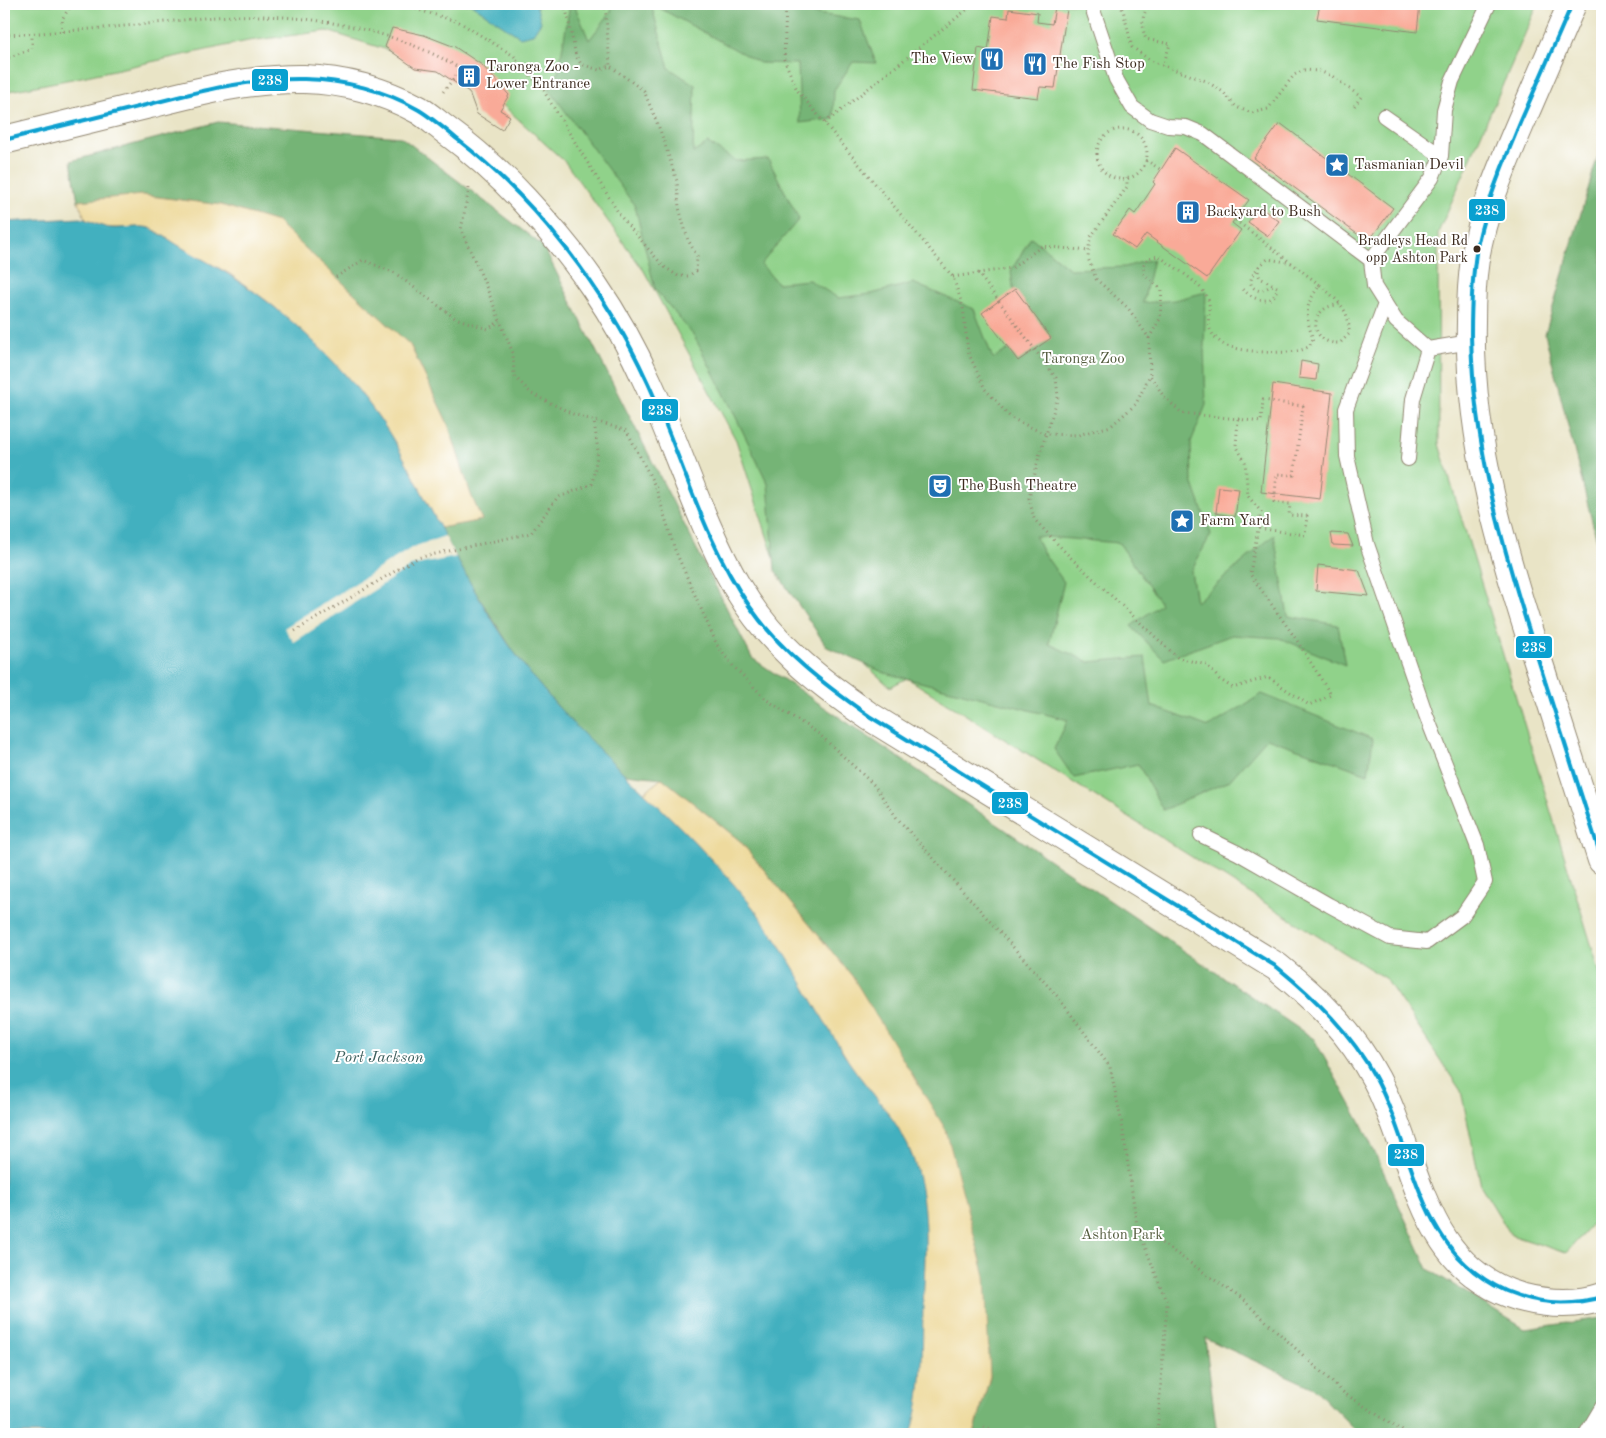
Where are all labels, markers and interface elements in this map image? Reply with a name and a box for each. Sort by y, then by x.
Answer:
restaurant icon: The View [979,46,1005,72]
restaurant icon: The Fish Stop [1022,51,1048,77]
place label: The View [911,52,974,67]
place label: The Fish Stop [1052,57,1145,72]
place label: Taronga Zoo - Lower Entrance [486,60,590,92]
building icon: Taronga Zoo - Lower Entrance [456,63,482,89]
line badge: 238 [251,68,289,92]
text: 238 [258,74,282,88]
place icon: Tasmanian Devil [1324,152,1350,178]
place label: Tasmanian Devil [1354,158,1464,173]
line badge: 238 [1468,198,1506,222]
building icon: Backyard to Bush [1175,199,1201,225]
text: 238 [1475,204,1499,218]
place label: Backyard to Bush [1206,205,1321,220]
place label: Bradleys Head Rd opp Ashton Park [1358,234,1468,265]
marker: Bradleys Head Rd opp Ashton Park [1472,244,1482,254]
park label: Taronga Zoo [1041,352,1125,367]
line badge: 238 [641,398,679,422]
text: 238 [648,404,672,418]
theatre icon: The Bush Theatre [927,473,953,499]
place label: The Bush Theatre [958,479,1077,494]
place icon: Farm Yard [1169,508,1195,534]
place label: Farm Yard [1200,514,1270,529]
line badge: 238 [1515,635,1553,659]
text: 238 [1522,641,1546,655]
line badge: 238 [991,791,1029,815]
text: 238 [998,797,1022,811]
water label: Port Jackson [333,1050,424,1066]
line badge: 238 [1387,1143,1425,1167]
text: 238 [1394,1148,1418,1162]
park label: Ashton Park [1081,1228,1163,1243]

